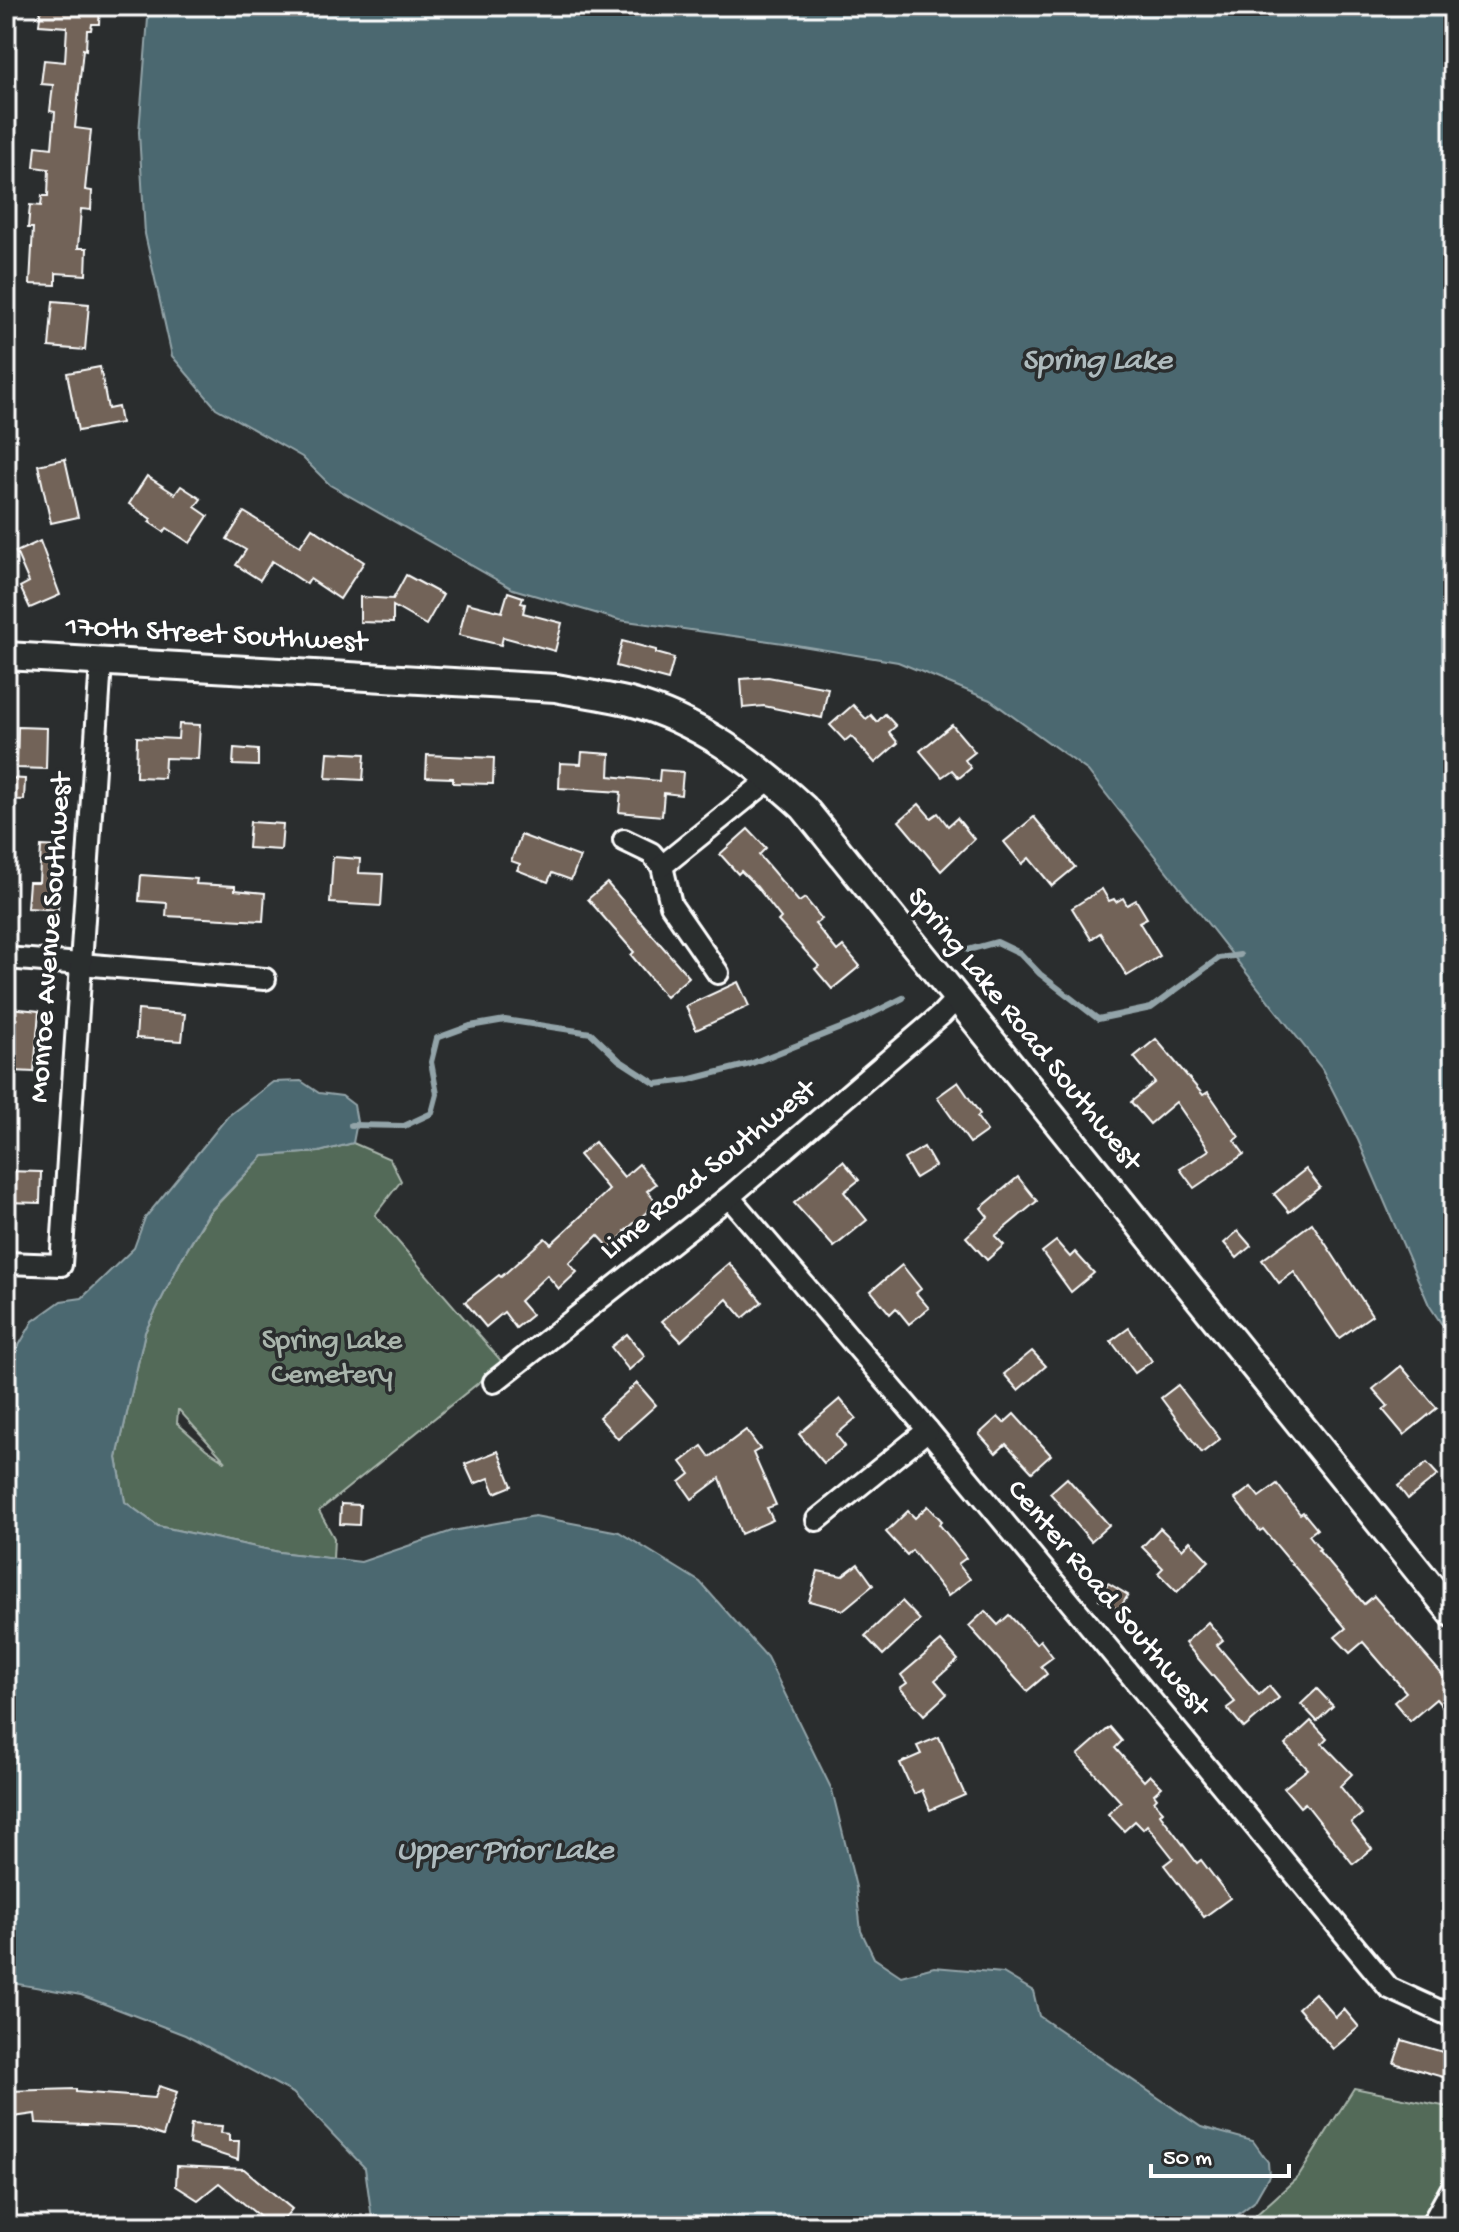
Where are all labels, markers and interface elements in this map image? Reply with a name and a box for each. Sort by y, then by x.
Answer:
water label: Spring Lake [1022,343,1174,381]
street label: 170th Street Southwest [64,611,370,662]
street label: Monroe Avenue Southwest [23,769,81,1104]
street label: Spring Lake Road Southwest [898,881,1150,1181]
street label: Lime Road Southwest [594,1071,826,1269]
park label: Spring Lake Cemetery [262,1325,403,1394]
street label: Center Road Southwest [998,1474,1218,1727]
water label: Upper Prior Lake [396,1833,615,1871]
scale bar [1151,2128,1289,2178]
text: 50 m [1163,2145,1212,2174]

